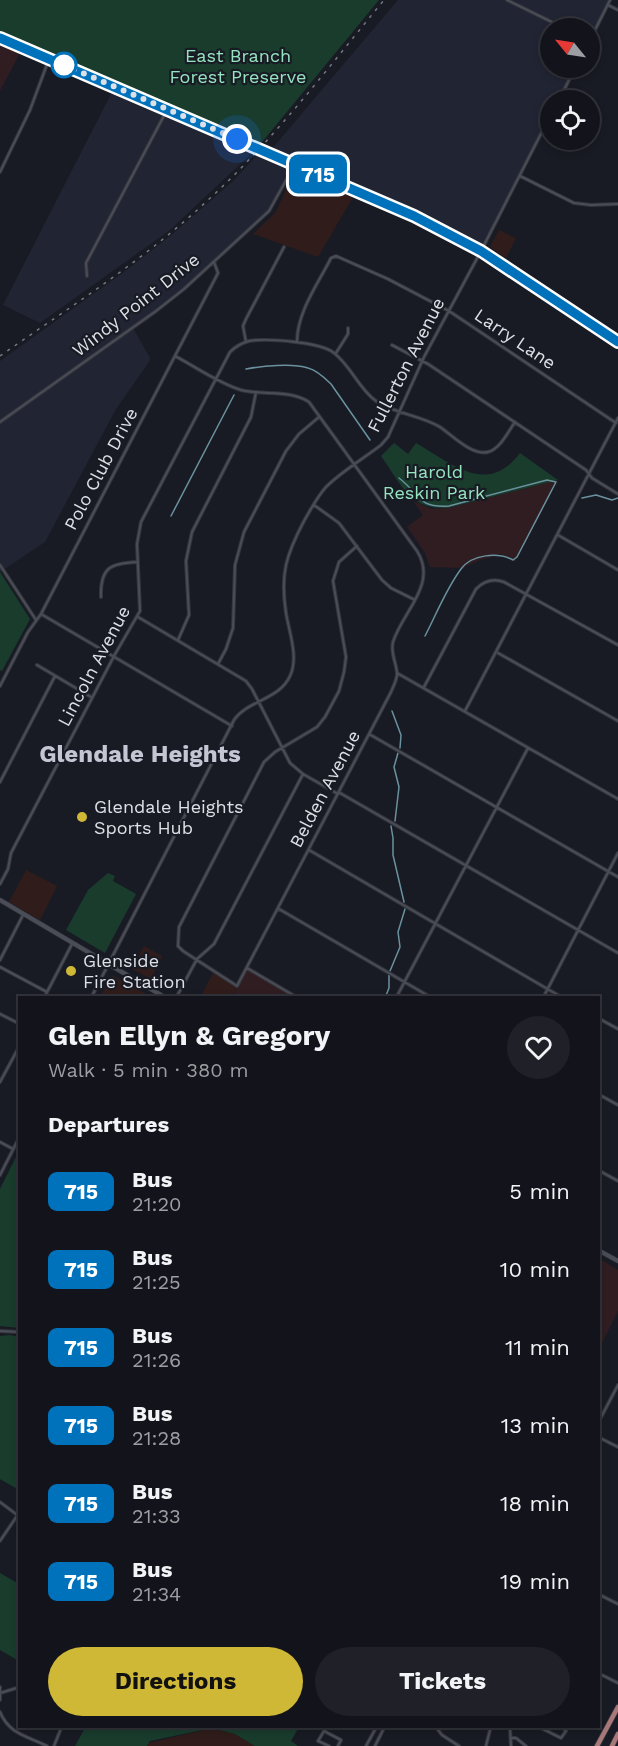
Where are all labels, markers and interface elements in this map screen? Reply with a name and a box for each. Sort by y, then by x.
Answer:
north arrow [540,18,600,78]
map controls [540,18,600,150]
park label: East Branch Forest Preserve [170,45,306,87]
unlabelled marker [51,52,77,78]
button: locate [540,90,600,150]
your location [222,124,252,154]
line badge: 715 [284,154,352,194]
text: 715 [301,162,335,187]
street label: Windy Point Drive [68,249,203,361]
street label: Fullerton Avenue [363,294,449,436]
street label: Larry Lane [471,304,560,373]
street label: Polo Club Drive [60,404,142,533]
park label: Harold Reskin Park [383,461,485,503]
street label: Lincoln Avenue [53,602,134,730]
street label: Belden Avenue [285,727,364,851]
district label: Glendale Heights [39,740,241,768]
place label: Glendale Heights Sports Hub [94,796,243,838]
marker: Glendale Heights Sports Hub [75,810,89,824]
place label: Glenside Fire Station [83,950,186,992]
marker: Glenside Fire Station [64,964,78,978]
button: heart [507,1016,570,1079]
text: Glen Ellyn & Gregory [48,1019,330,1052]
text: Walk · 5 min · 380 m [48,1058,249,1082]
text: Departures [48,1112,169,1137]
text: Bus [132,1167,172,1192]
text: 715 [64,1179,98,1204]
text: 5 min [509,1179,570,1204]
text: 21:20 [132,1192,181,1216]
text: Bus [132,1245,172,1270]
text: 715 [64,1257,98,1282]
text: 10 min [500,1257,570,1282]
text: 21:25 [132,1270,181,1294]
text: Bus [132,1323,172,1348]
text: 715 [64,1335,98,1360]
text: 11 min [505,1335,570,1360]
text: 21:26 [132,1348,181,1372]
text: Bus [132,1401,172,1426]
text: 715 [64,1413,98,1438]
text: 13 min [501,1413,570,1438]
text: 21:28 [132,1426,181,1450]
text: Bus [132,1479,172,1504]
text: 715 [64,1491,98,1516]
text: 18 min [500,1491,570,1516]
text: 21:33 [132,1504,181,1528]
text: Bus [132,1557,172,1582]
text: 715 [64,1569,98,1594]
text: 19 min [500,1569,570,1594]
text: 21:34 [132,1582,181,1606]
button: Directions [48,1647,303,1716]
button: Tickets [315,1647,570,1716]

